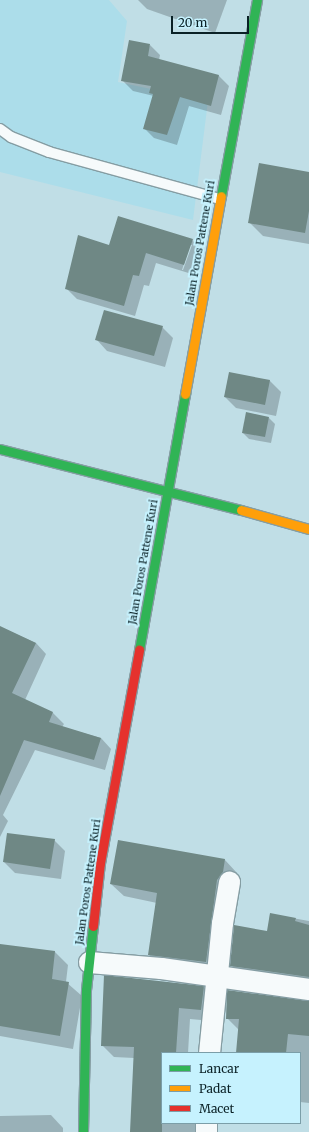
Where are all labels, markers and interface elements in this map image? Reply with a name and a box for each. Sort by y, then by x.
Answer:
scale bar [173,8,251,34]
text: 20 m [178,15,207,30]
street label: Jalan Poros Pattene Kuri [182,179,218,307]
street label: Jalan Poros Pattene Kuri [125,498,161,626]
street label: Jalan Poros Pattene Kuri [73,818,103,946]
legend [161,1052,301,1124]
text: Lancar [199,1061,239,1076]
text: Padat [199,1081,231,1096]
text: Macet [199,1101,234,1116]

